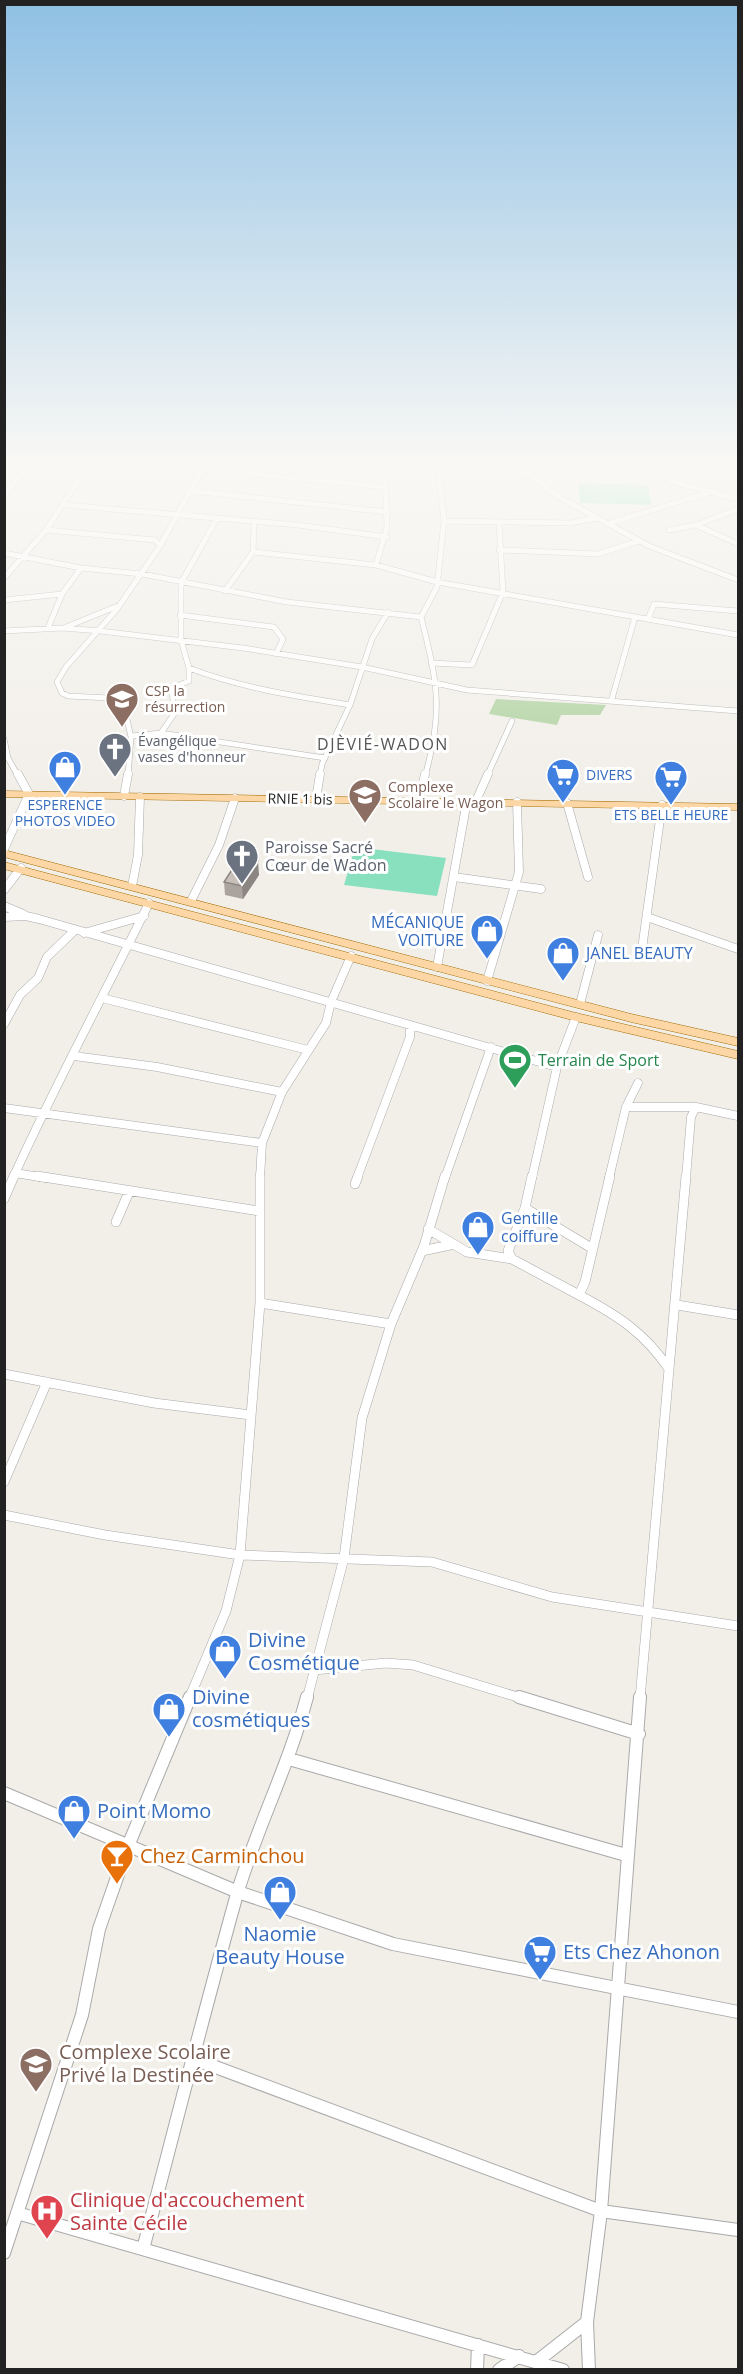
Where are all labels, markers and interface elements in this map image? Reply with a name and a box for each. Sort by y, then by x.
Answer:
school or university icon: CSP la résurrection [104,681,140,728]
place label: CSP la résurrection [145,681,225,716]
church icon: Évangélique vases d'honneur [97,731,133,778]
place label: Évangélique vases d'honneur [138,731,246,766]
district label: DJÈVIÉ-WADON [317,733,449,755]
shop icon: ESPERENCE PHOTOS VIDEO [47,749,83,796]
supermarket icon: DIVERS [545,757,581,804]
supermarket icon: ETS BELLE HEURE [653,759,689,806]
place label: DIVERS [586,765,633,784]
school or university icon: Complexe Scolaire le Wagon [347,777,383,824]
place label: Complexe Scolaire le Wagon [388,777,503,812]
street label: RNIE 1 bis [267,788,333,809]
place label: ESPERENCE PHOTOS VIDEO [15,795,115,830]
place label: ETS BELLE HEURE [614,805,728,824]
place label: Paroisse Sacré Cœur de Wadon [265,836,387,876]
church icon: Paroisse Sacré Cœur de Wadon [224,838,260,885]
place label: MÉCANIQUE VOITURE [371,911,464,951]
shop icon: MÉCANIQUE VOITURE [469,913,505,960]
shop icon: JANEL BEAUTY [545,935,581,982]
place label: JANEL BEAUTY [584,942,693,964]
sports icon: Terrain de Sport [497,1042,533,1089]
place label: Terrain de Sport [538,1049,659,1071]
place label: Gentille coiffure [501,1207,558,1247]
shop icon: Gentille coiffure [460,1209,496,1256]
place label: Divine Cosmétique [248,1626,360,1676]
shop icon: Divine Cosmétique [207,1633,243,1680]
place label: Divine cosmétiques [192,1683,310,1733]
shop icon: Divine cosmétiques [151,1691,187,1738]
shop icon: Point Momo [56,1793,92,1840]
place label: Point Momo [97,1797,211,1824]
bar icon: Chez Carminchou [99,1838,135,1885]
place label: Chez Carminchou [140,1842,305,1869]
shop icon: Naomie Beauty House [262,1874,298,1921]
place label: Naomie Beauty House [215,1920,345,1970]
supermarket icon: Ets Chez Ahonon [522,1934,558,1981]
place label: Ets Chez Ahonon [563,1938,720,1965]
place label: Complexe Scolaire Privé la Destinée [59,2038,231,2088]
school or university icon: Complexe Scolaire Privé la Destinée [18,2046,54,2093]
place label: Clinique d'accouchement Sainte Cécile [70,2186,304,2236]
hospital icon: Clinique d'accouchement Sainte Cécile [29,2193,65,2240]

